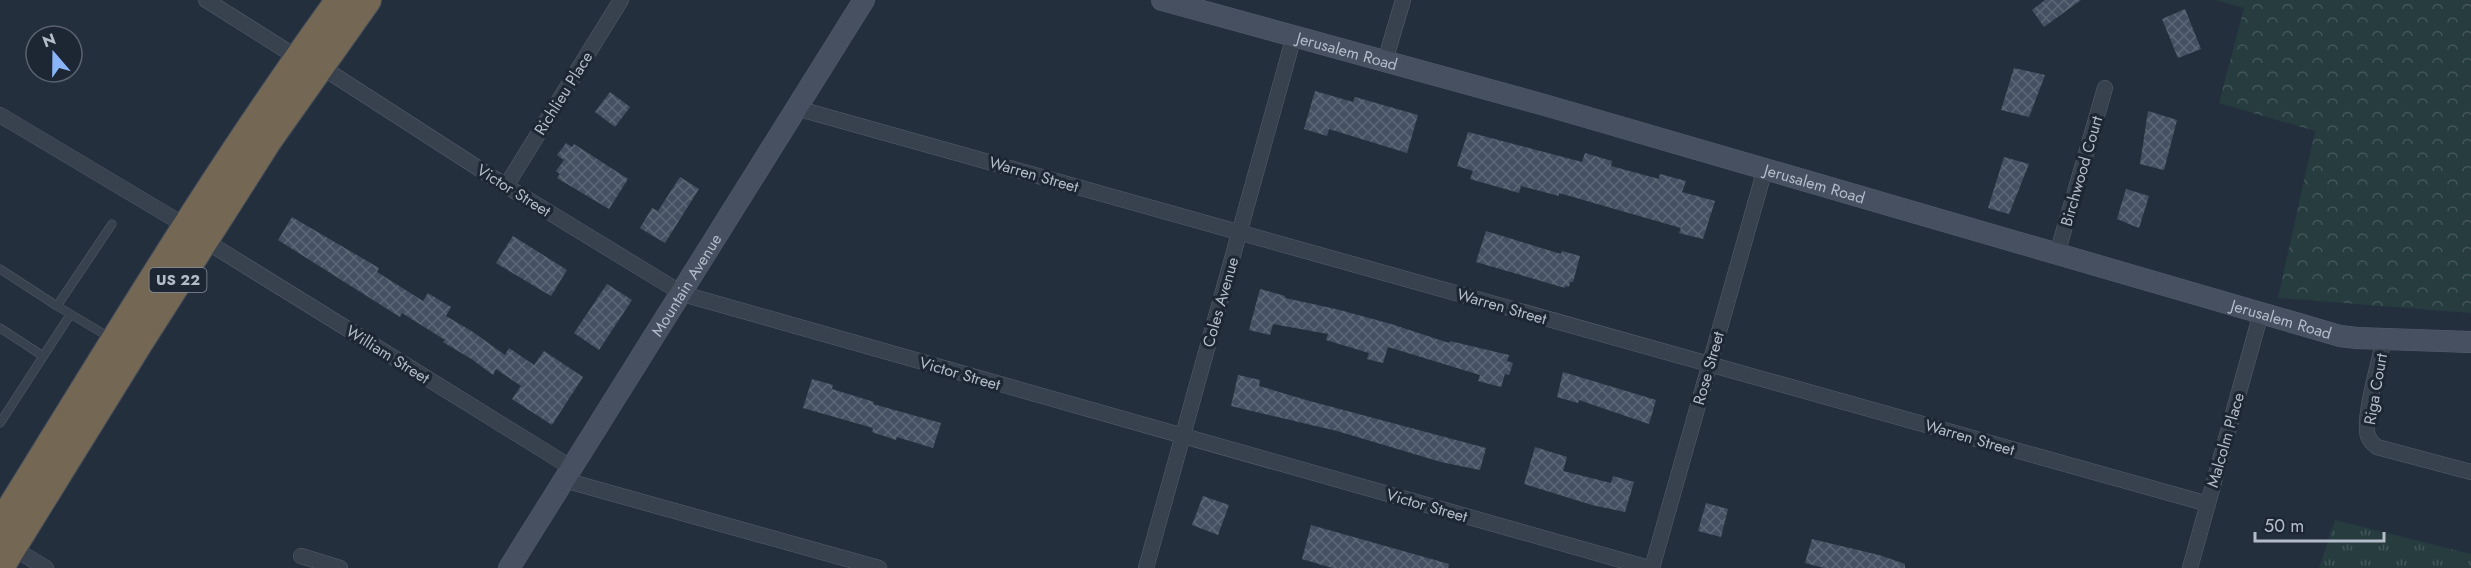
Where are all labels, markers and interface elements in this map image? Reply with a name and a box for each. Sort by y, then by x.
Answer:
north arrow [24,24,84,84]
street label: Jerusalem Road [1292,26,1400,76]
text: N [39,27,59,53]
street label: Richlieu Place [529,47,598,139]
street label: Birchwood Court [2055,113,2108,229]
street label: Warren Street [986,151,1082,198]
street label: Jerusalem Road [1760,158,1868,209]
street label: Victor Street [472,159,555,222]
street label: Mountain Avenue [646,229,727,341]
street label: Coles Avenue [1197,254,1244,350]
road number: US 22 [150,268,207,292]
street label: Warren Street [1454,283,1550,330]
street label: Jerusalem Road [2226,293,2334,345]
street label: William Street [341,320,434,389]
street label: Rose Street [1687,329,1730,408]
street label: Victor Street [917,351,1003,396]
street label: Riga Court [2358,351,2393,427]
street label: Malcolm Place [2201,390,2250,490]
street label: Warren Street [1922,414,2018,461]
street label: Victor Street [1384,483,1470,528]
scale bar [2255,505,2384,543]
text: 50 m [2264,513,2304,539]

